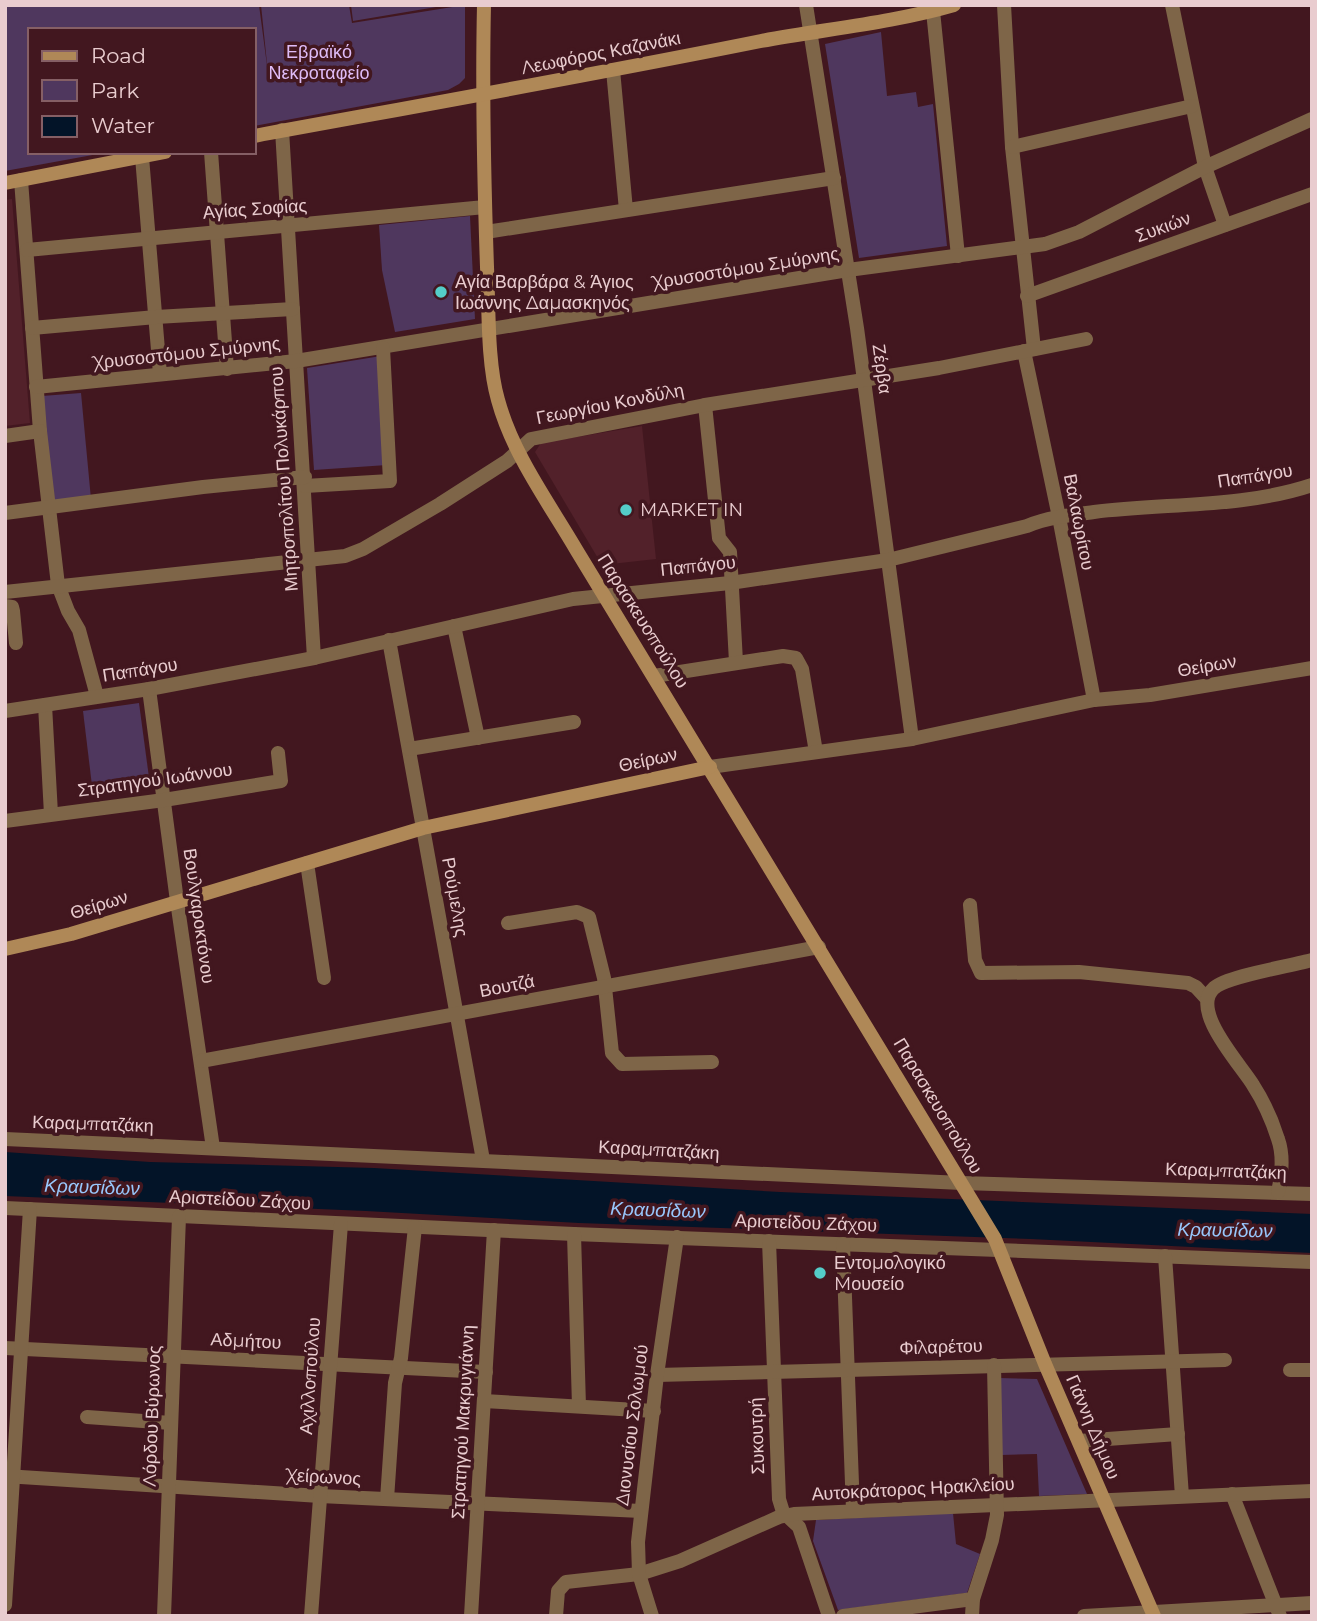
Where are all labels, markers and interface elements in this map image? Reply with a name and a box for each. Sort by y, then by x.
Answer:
street label: Λεωφόρος Καζανάκι [520,27,682,79]
legend [28,28,256,154]
park label: Εβραϊκό Νεκροταφείο [269,41,370,84]
text: Road [91,43,146,68]
text: Park [91,78,139,103]
text: Water [91,113,155,138]
street label: Αγίας Σοφίας [202,194,308,224]
street label: Συκιών [1132,207,1194,247]
street label: Χρυσοστόμου Σμύρνης [649,242,841,294]
place label: Αγία Βαρβάρα & Άγιος Ιωάννης Δαμασκηνός [455,271,634,314]
marker: Αγία Βαρβάρα & Άγιος Ιωάννης Δαμασκηνός [433,284,449,300]
street label: Χρυσοστόμου Σμύρνης [90,332,282,374]
street label: Ζέρβα [868,343,896,395]
street label: Μητροπολίτου Πολυκάρπου [265,366,303,592]
street label: Γεωργίου Κονδύλη [534,379,686,429]
street label: Παπάγου [1216,459,1294,493]
street label: Βαλαωρίτου [1059,472,1099,572]
place label: MARKET IN [640,499,743,521]
marker: MARKET IN [618,502,634,518]
street label: Παρασκευοπούλου [593,550,693,692]
street label: Παπάγου [659,551,737,581]
street label: Θείρων [1176,650,1238,682]
street label: Παπάγου [101,653,179,687]
street label: Θείρων [617,743,679,777]
street label: Στρατηγού Ιωάννου [76,758,234,802]
street label: Βουλγαροκτόνου [179,847,219,985]
street label: Ρούμελης [437,855,473,939]
street label: Θείρων [67,886,131,924]
street label: Βουτζά [477,970,537,1002]
street label: Παρασκευοπούλου [889,1034,987,1178]
street label: Καραμπατζάκη [32,1111,154,1137]
street label: Καραμπατζάκη [598,1136,720,1164]
street label: Καραμπατζάκη [1165,1158,1287,1184]
water label: Κραυσίδων [44,1174,141,1200]
street label: Αριστείδου Ζάχου [169,1185,311,1215]
water label: Κραυσίδων [610,1197,707,1223]
street label: Αριστείδου Ζάχου [735,1210,877,1236]
water label: Κραυσίδων [1177,1218,1273,1242]
place label: Εντομολογικό Mουσείο [834,1252,946,1295]
marker: Εντομολογικό Mουσείο [812,1265,828,1281]
street label: Αχιλλοπούλου [295,1317,325,1435]
street label: Στρατηγού Μακρυγιάννη [447,1324,479,1520]
street label: Αδμήτου [210,1328,282,1354]
street label: Φιλαρέτου [899,1335,983,1359]
street label: Διονυσίου Σολωμού [611,1343,653,1507]
street label: Λόρδου Βύρωνος [139,1345,165,1487]
street label: Γιάννη Δήμου [1061,1371,1125,1483]
street label: Συκουτρή [745,1397,769,1475]
street label: Χείρωνος [283,1464,362,1490]
street label: Αυτοκράτορος Ηρακλείου [811,1473,1015,1505]

